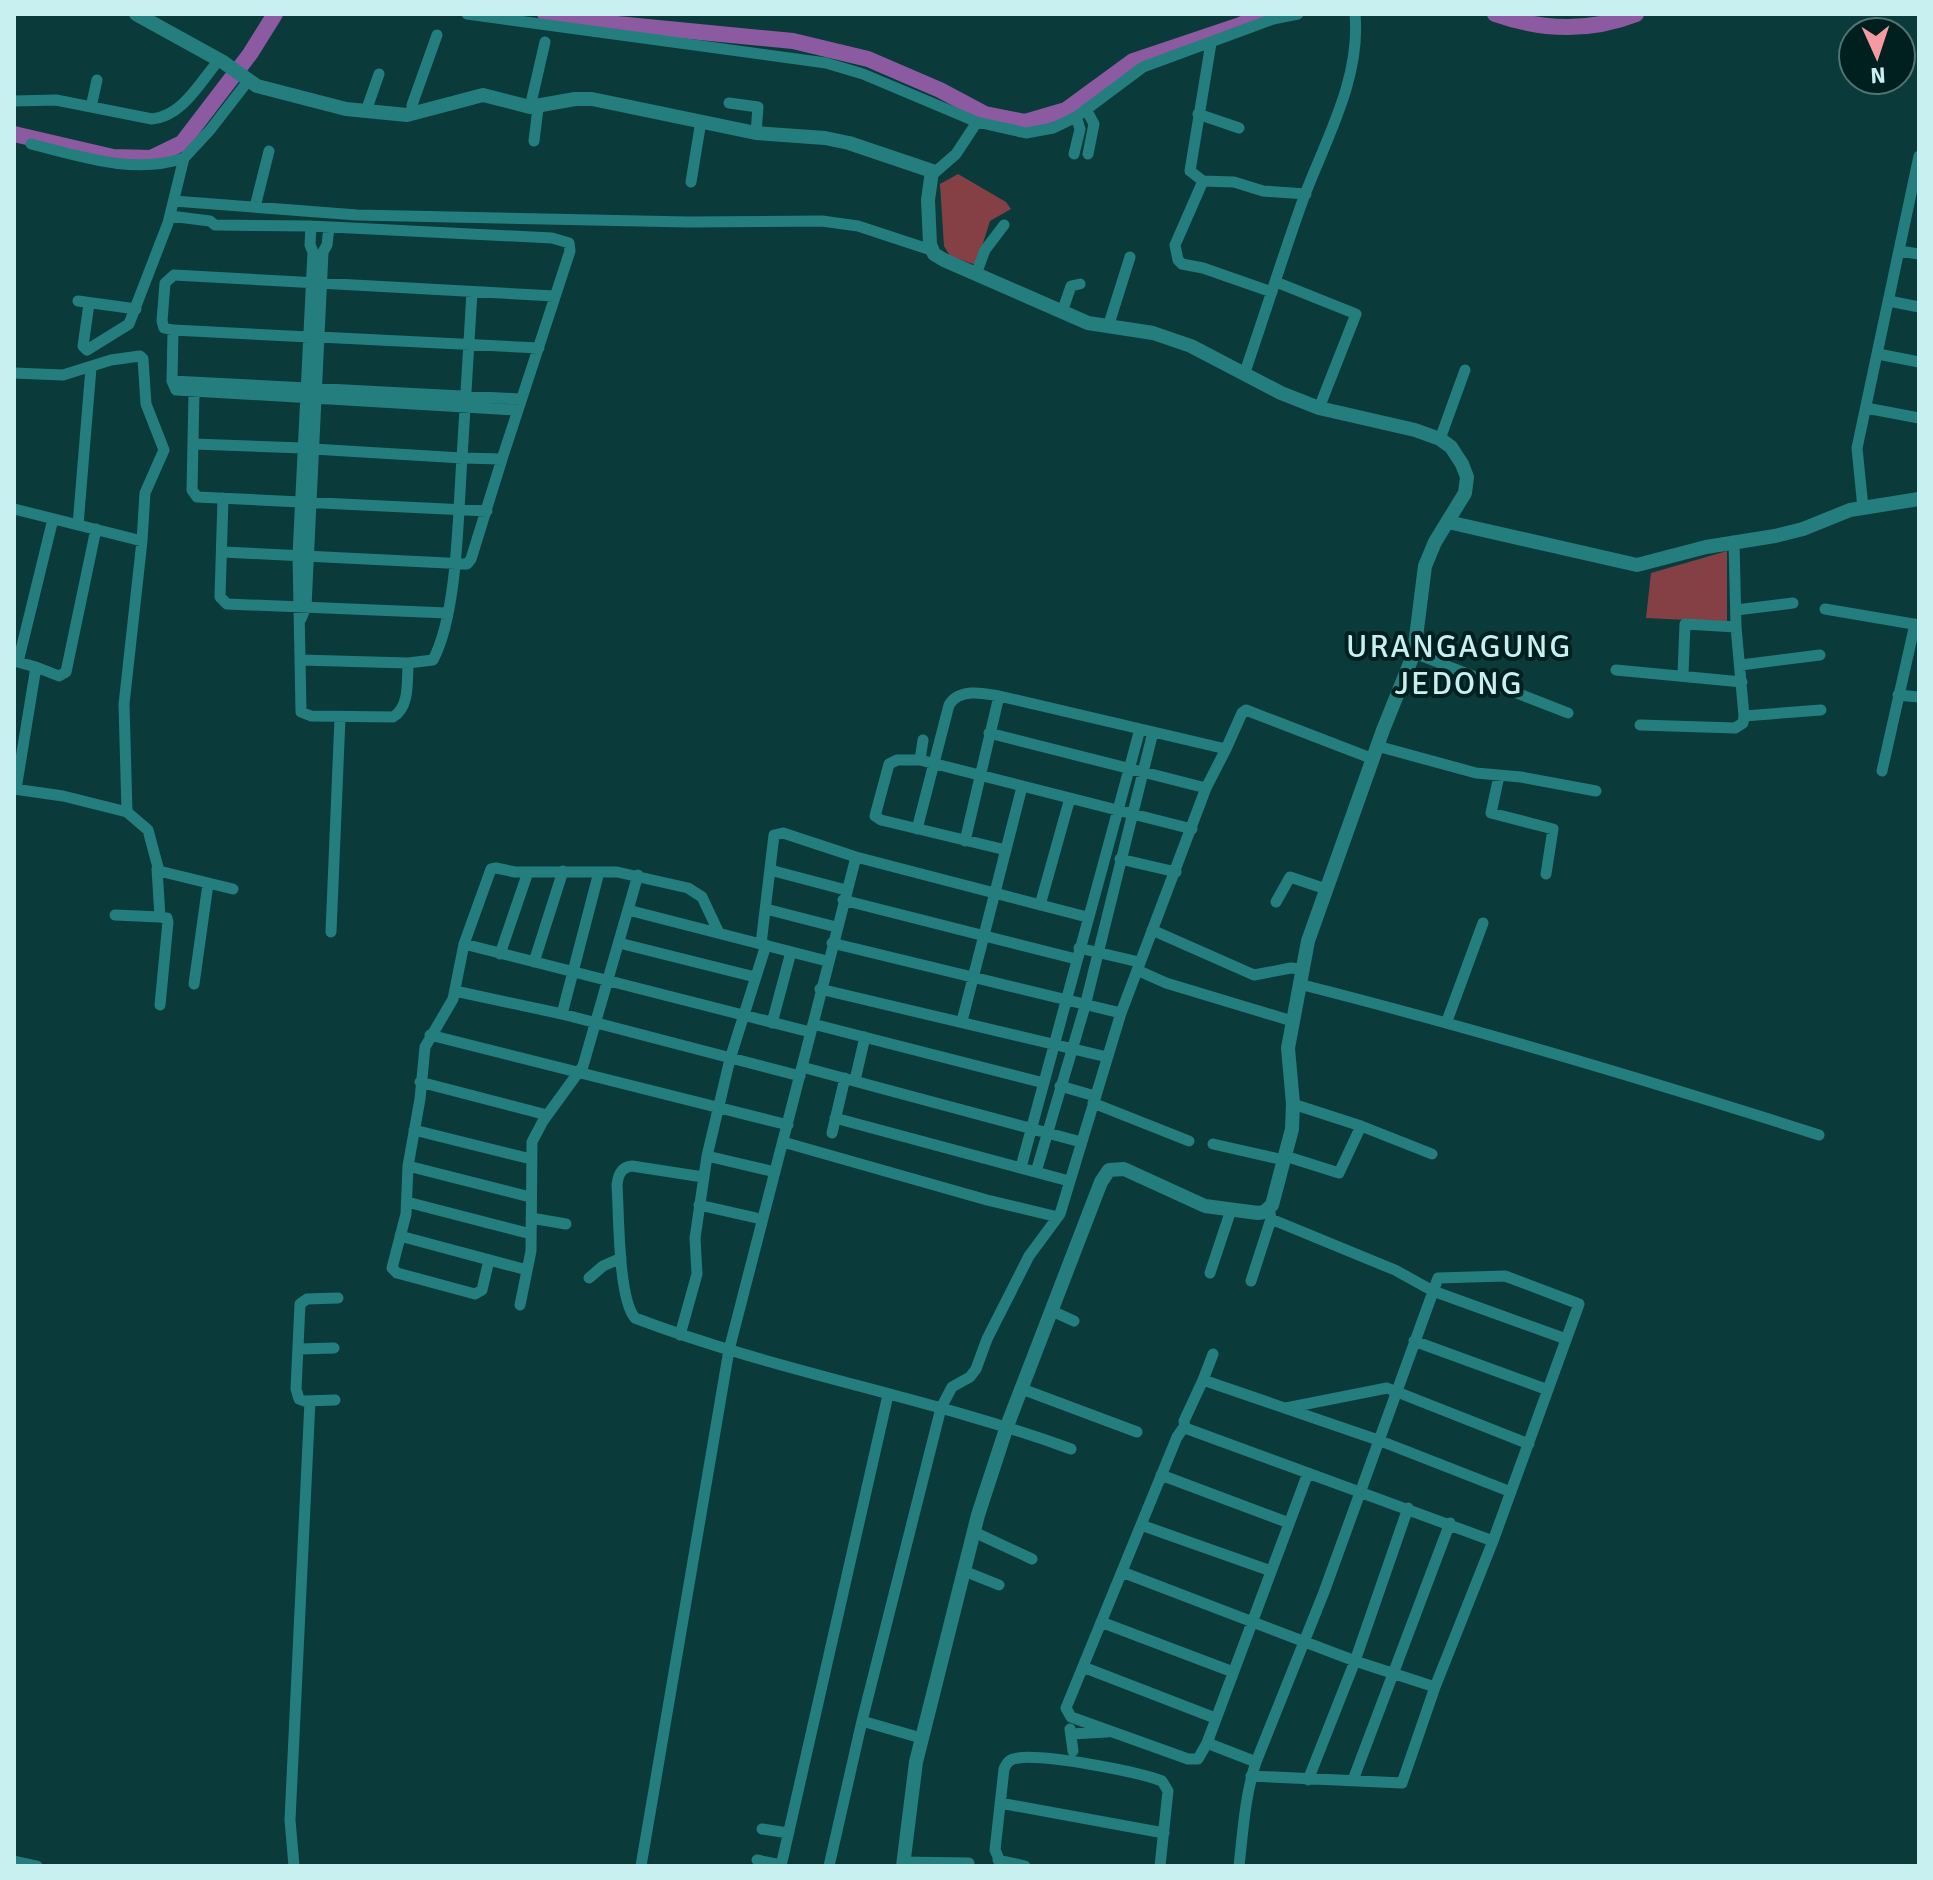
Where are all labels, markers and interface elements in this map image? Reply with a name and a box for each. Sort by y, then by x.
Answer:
north arrow [1837,16,1917,96]
text: N [1870,62,1886,89]
district label: URANGAGUNG JEDONG [1346,627,1572,703]

